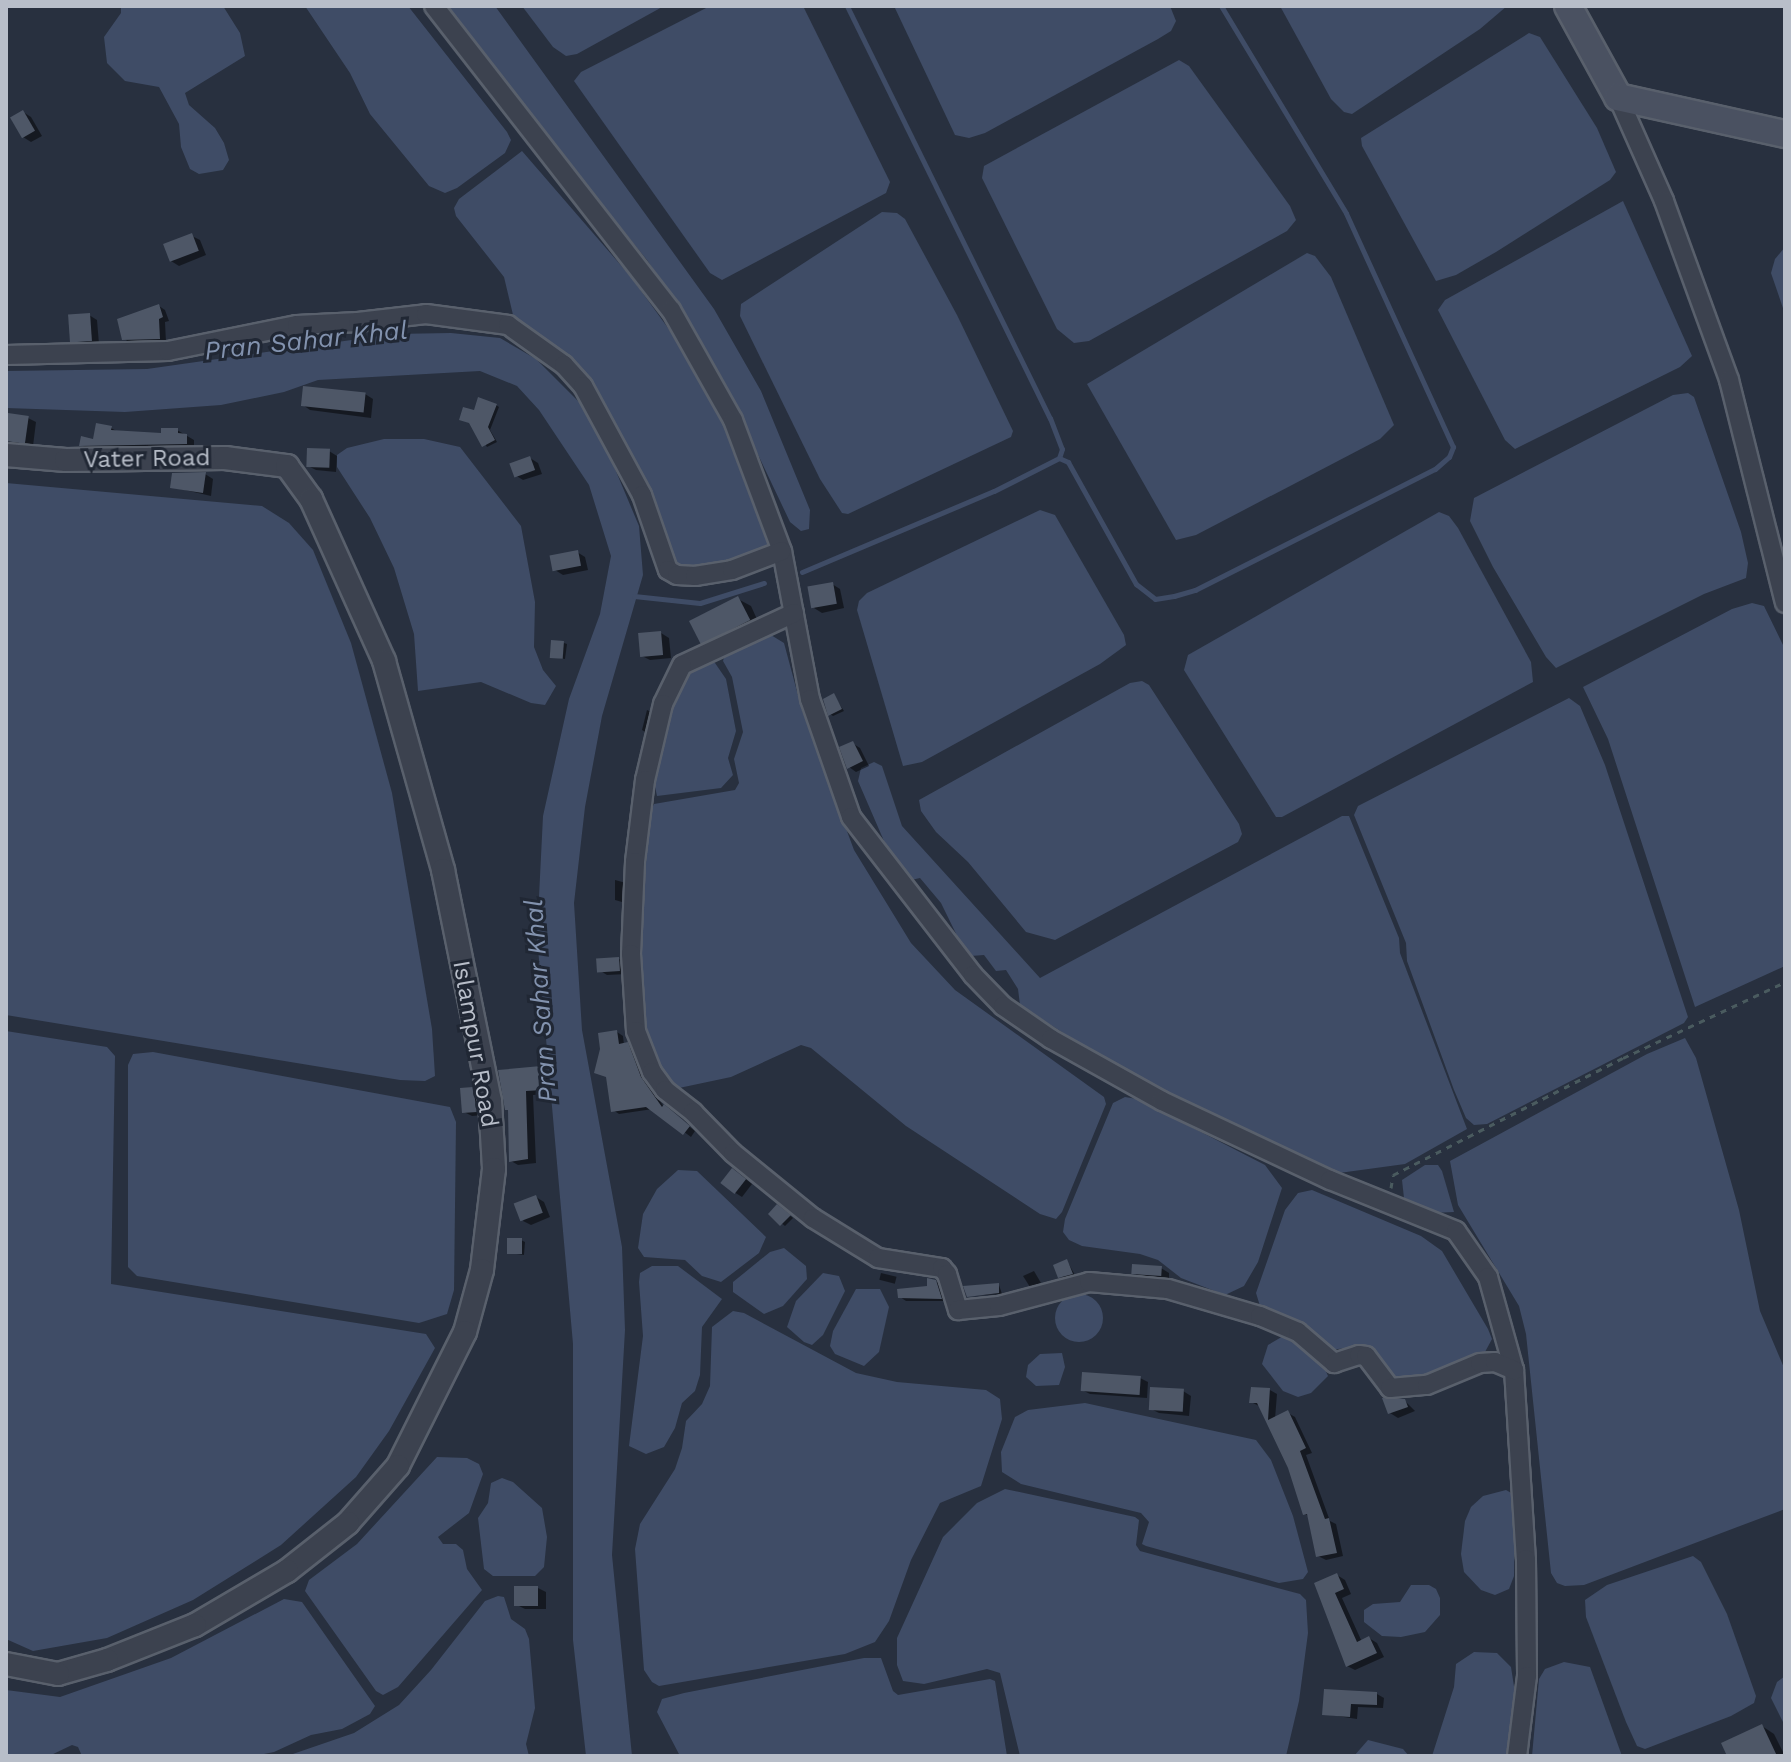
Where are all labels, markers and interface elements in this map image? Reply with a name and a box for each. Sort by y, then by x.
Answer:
water label: Pran Sahar Khal [203,315,409,367]
street label: Vater Road [83,443,211,475]
water label: Pran Sahar Khal [518,898,564,1104]
street label: Islampur Road [446,958,504,1130]

